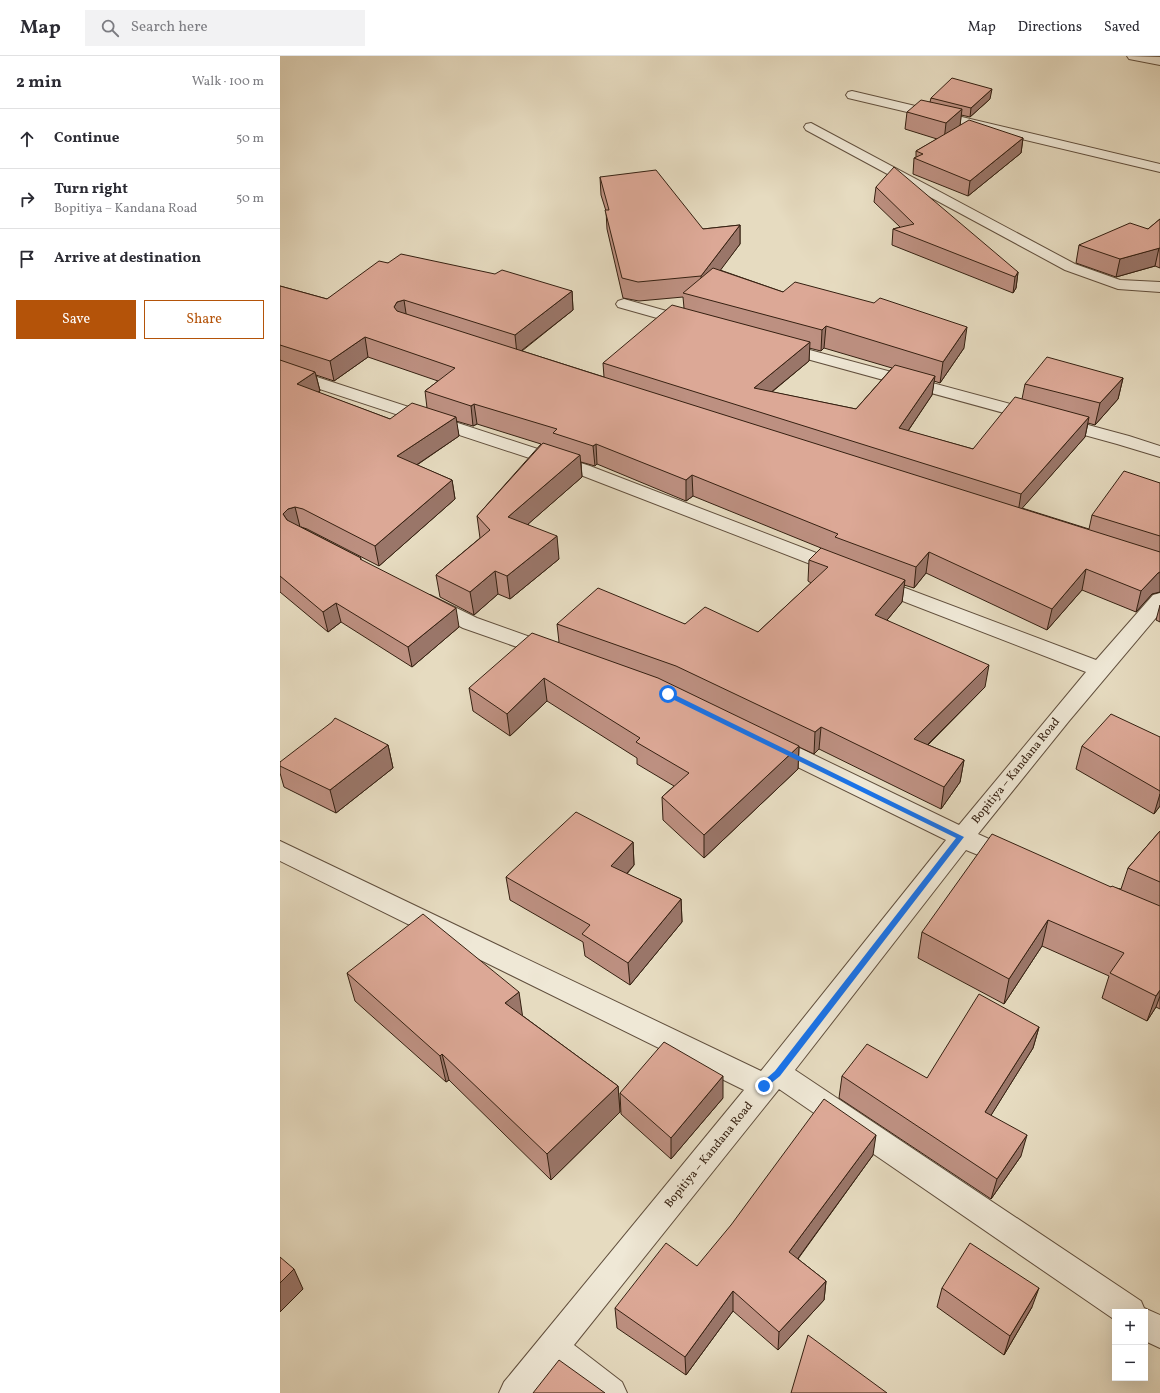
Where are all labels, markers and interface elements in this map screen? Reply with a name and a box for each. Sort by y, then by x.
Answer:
search box [85,10,365,46]
text: Map [20,15,61,41]
icon: search [99,17,121,39]
text: Search here [131,17,208,38]
text: Map [968,18,996,37]
text: Directions [1018,18,1082,37]
text: Saved [1104,18,1140,37]
text: 2 min [16,71,62,94]
text: Walk · 100 m [192,73,264,91]
icon: ahead [16,128,38,150]
text: Continue [54,128,119,149]
text: 50 m [236,130,264,148]
text: Turn right [54,179,128,200]
icon: right [16,188,38,210]
text: 50 m [236,190,264,208]
text: Bopitiya – Kandana Road [54,200,197,218]
icon: arrive [16,248,38,270]
text: Arrive at destination [54,248,201,269]
button: Save [16,300,136,339]
button: Share [144,300,264,339]
route start [659,685,677,703]
street label: Bopitiya – Kandana Road [968,714,1064,827]
route end [755,1077,773,1095]
street label: Bopitiya – Kandana Road [661,1098,757,1211]
map controls [1112,1309,1148,1381]
button: + [1112,1309,1148,1345]
button: − [1112,1345,1148,1381]

